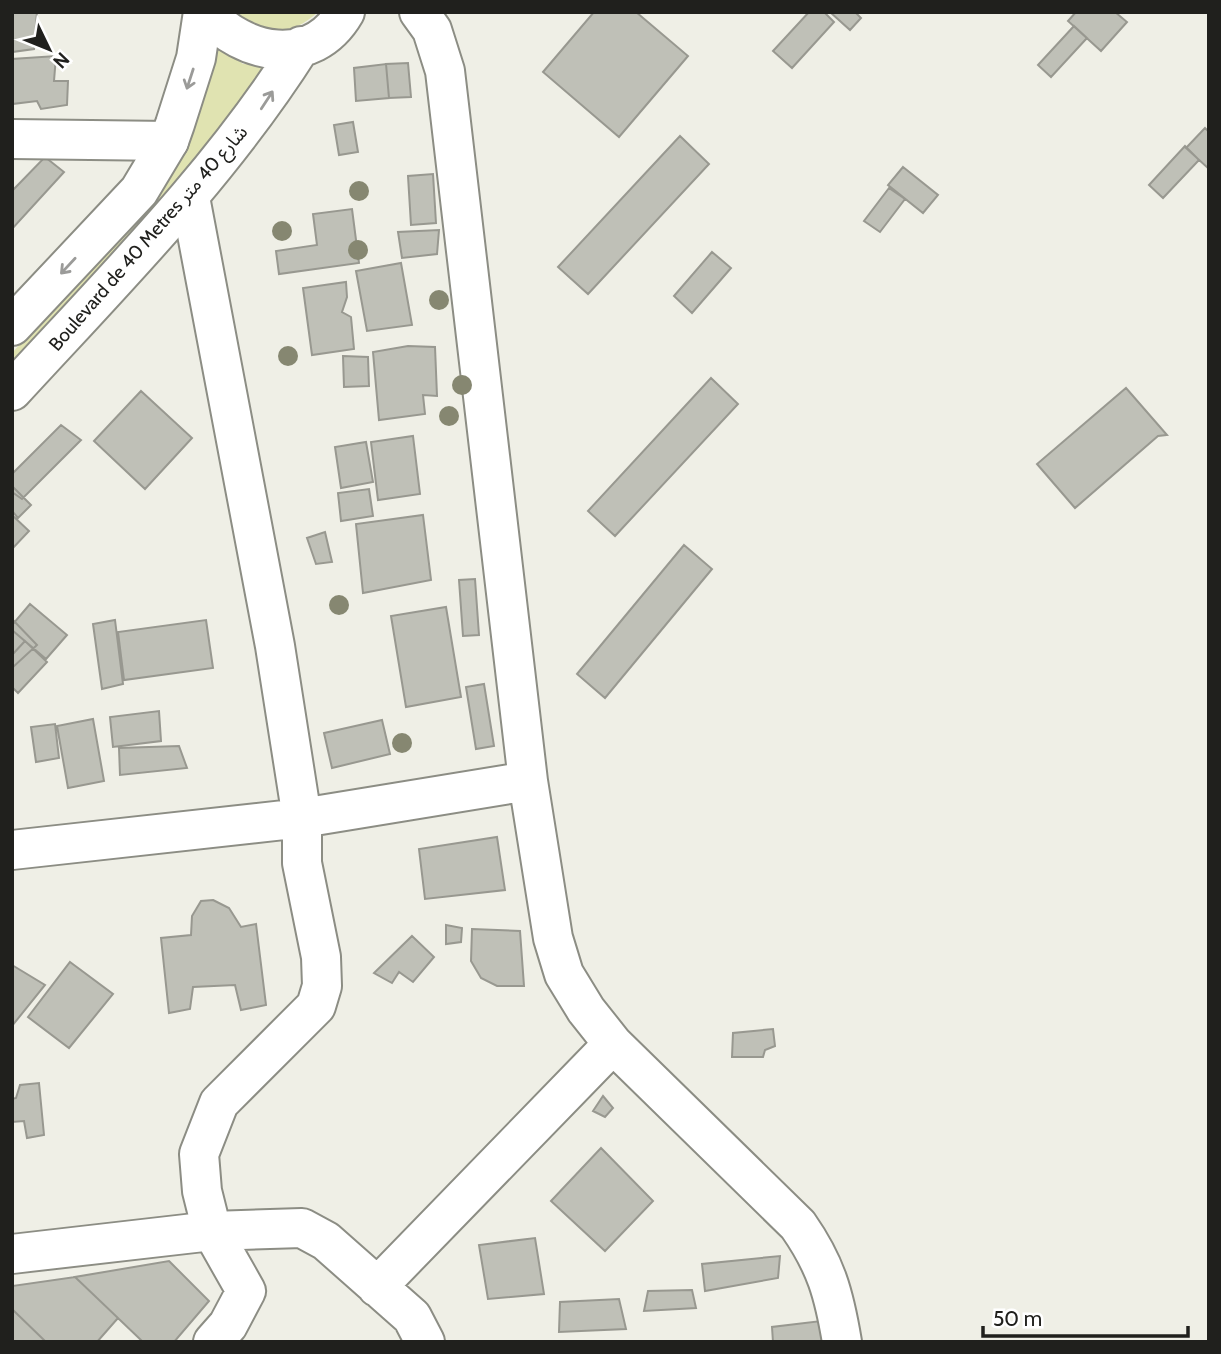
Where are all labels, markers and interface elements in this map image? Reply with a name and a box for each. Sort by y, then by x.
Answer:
north arrow [14,14,84,84]
text: N [48,47,74,73]
one-way arrow [182,67,195,89]
one-way arrow [259,91,274,110]
street label: Boulevard de 40 Metres شارع 40 متر [44,121,254,357]
one-way arrow [59,257,76,274]
scale bar [983,1294,1188,1338]
text: 50 m [993,1306,1042,1331]

